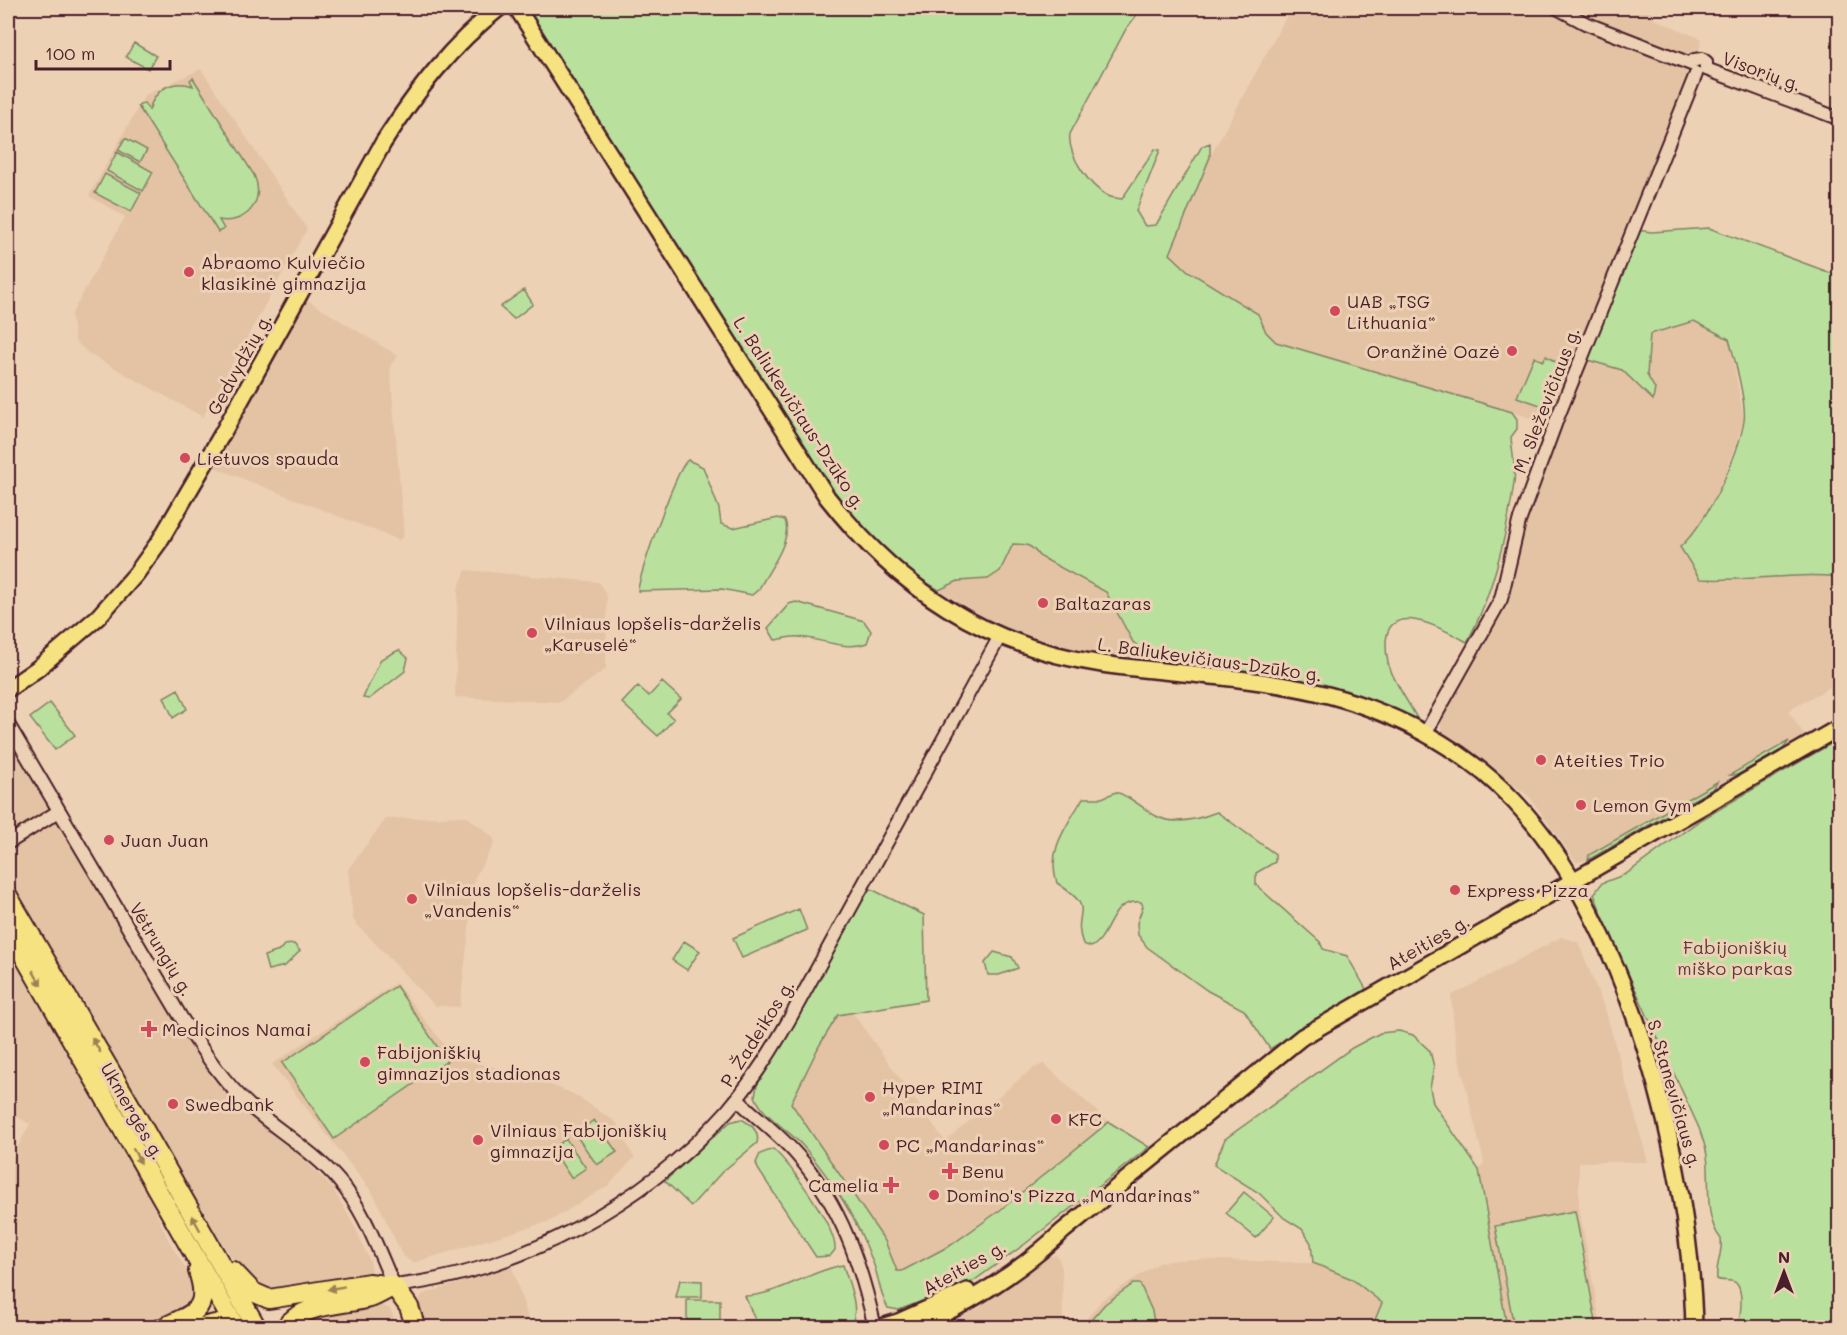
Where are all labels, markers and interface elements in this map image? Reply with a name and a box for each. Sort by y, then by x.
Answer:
scale bar [36,33,170,71]
text: 100 m [45,41,95,65]
street label: Visorių g. [1719,46,1805,96]
place label: Abraomo Kulviečio klasikinė gimnazija [201,250,367,295]
marker: Abraomo Kulviečio klasikinė gimnazija [182,265,196,279]
place label: UAB „TSG Lithuania“ [1347,289,1436,334]
marker: UAB „TSG Lithuania“ [1328,304,1342,318]
street label: Gedvydžių g. [201,309,277,419]
street label: L. Baliukevičiaus-Dzūko g. [728,312,872,514]
street label: M. Sleževičiaus g. [1507,323,1585,477]
place label: Oranžinė Oazė [1367,339,1500,363]
marker: Oranžinė Oazė [1505,344,1519,358]
place label: Lietuvos spauda [197,446,339,470]
marker: Lietuvos spauda [178,451,192,465]
place label: Baltazaras [1055,591,1151,615]
marker: Baltazaras [1036,596,1050,610]
place label: Vilniaus lopšelis-darželis „Karuselė“ [544,611,761,656]
marker: Vilniaus lopšelis-darželis „Karuselė“ [525,626,539,640]
street label: L. Baliukevičiaus-Dzūko g. [1096,631,1324,687]
place label: Ateities Trio [1553,748,1665,772]
marker: Ateities Trio [1534,753,1548,767]
place label: Lemon Gym [1593,793,1691,817]
marker: Lemon Gym [1574,798,1588,812]
place label: Juan Juan [121,828,209,852]
marker: Juan Juan [102,833,116,847]
place label: Vilniaus lopšelis-darželis „Vandenis“ [424,877,641,922]
place label: Express Pizza [1467,878,1589,902]
marker: Express Pizza [1448,883,1462,897]
marker: Vilniaus lopšelis-darželis „Vandenis“ [405,892,419,906]
street label: Vėtrungių g. [125,898,199,1000]
street label: Ateities g. [1382,909,1474,975]
park label: Fabijoniškių miško parkas [1677,935,1793,980]
one-way arrow [31,970,42,986]
street label: P. Žadeikos g. [714,975,800,1091]
place label: Medicinos Namai [162,1017,311,1041]
street label: S. Stanevičiaus g. [1642,1017,1708,1171]
marker: Medicinos Namai [140,1020,158,1038]
one-way arrow [91,1036,101,1053]
place label: Fabijoniškių gimnazijos stadionas [377,1040,561,1085]
marker: Fabijoniškių gimnazijos stadionas [358,1055,372,1069]
street label: Ukmergės g. [96,1058,170,1164]
place label: Hyper RIMI „Mandarinas“ [882,1075,1001,1120]
marker: Hyper RIMI „Mandarinas“ [863,1090,877,1104]
place label: Swedbank [185,1092,274,1116]
marker: Swedbank [166,1097,180,1111]
place label: KFC [1068,1107,1102,1131]
marker: KFC [1049,1112,1063,1126]
place label: Vilniaus Fabijoniškių gimnazija [490,1118,667,1163]
marker: Vilniaus Fabijoniškių gimnazija [471,1133,485,1147]
place label: PC „Mandarinas“ [896,1133,1045,1157]
marker: PC „Mandarinas“ [877,1138,891,1152]
one-way arrow [132,1148,142,1165]
place label: Benu [962,1159,1004,1183]
marker: Benu [943,1164,957,1178]
place label: Camelia [808,1173,879,1197]
marker: Camelia [884,1178,898,1192]
place label: Domino's Pizza „Mandarinas“ [946,1183,1200,1207]
marker: Domino's Pizza „Mandarinas“ [927,1188,941,1202]
one-way arrow [191,1214,201,1231]
street label: Ateities g. [918,1234,1010,1300]
north arrow [1754,1242,1814,1302]
text: N [1778,1246,1790,1267]
one-way arrow [326,1284,345,1293]

